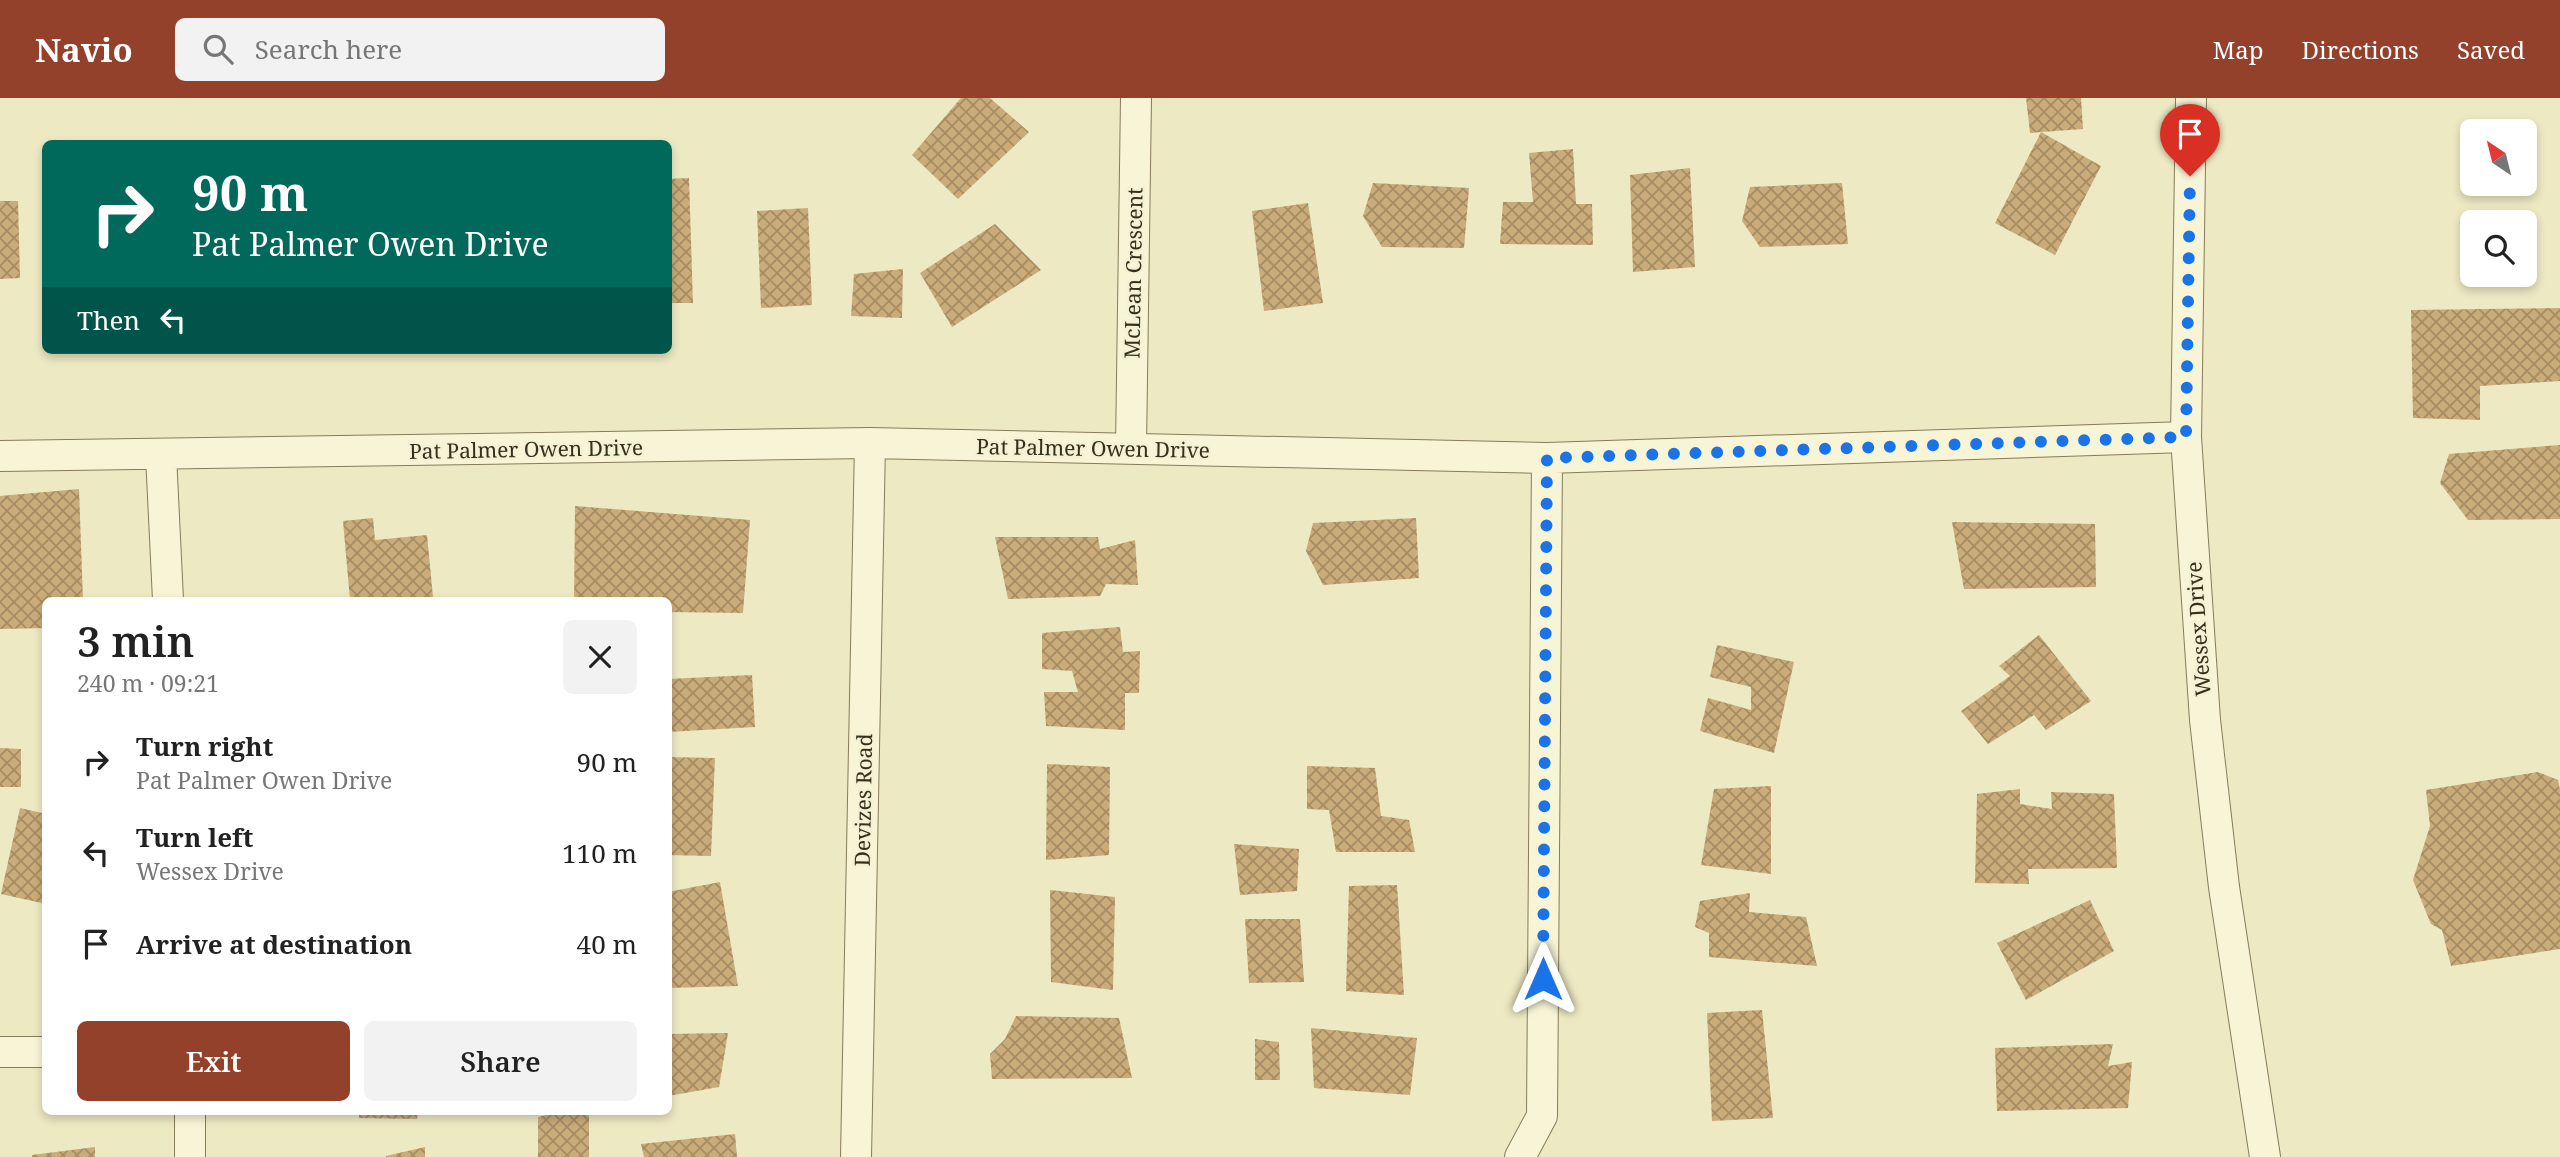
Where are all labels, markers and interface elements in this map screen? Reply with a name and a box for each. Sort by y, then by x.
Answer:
search box [175,18,665,81]
text: Navio [35,27,133,72]
icon: search [199,30,237,68]
text: Search here [255,31,402,67]
text: Map [2213,33,2264,66]
text: Directions [2302,33,2419,66]
text: Saved [2457,33,2525,66]
pin [2160,104,2220,176]
icon: arrive [2171,115,2209,153]
north arrow [2460,119,2538,196]
map controls [2460,119,2537,287]
text: 90 m [192,159,308,225]
icon: right [77,168,168,259]
street label: McLean Crescent [1118,187,1148,359]
button: search [2460,210,2537,287]
text: Pat Palmer Owen Drive [192,222,549,265]
icon: left [154,301,192,339]
text: Then [77,302,140,338]
street label: Pat Palmer Owen Drive [976,432,1210,464]
street label: Pat Palmer Owen Drive [409,433,643,465]
street label: Wessex Drive [2179,561,2217,697]
text: 3 min [77,612,194,669]
button: close [563,620,637,694]
text: 240 m · 09:21 [77,667,219,699]
text: Turn right [136,728,273,764]
street label: Devizes Road [848,733,878,867]
icon: right [77,743,115,781]
text: 90 m [577,744,637,780]
text: Pat Palmer Owen Drive [136,764,392,796]
text: Turn left [136,819,253,855]
icon: left [77,834,115,872]
text: 110 m [562,835,637,871]
text: Wessex Drive [136,855,284,887]
icon: arrive [77,925,115,963]
text: Arrive at destination [136,926,412,962]
text: 40 m [577,926,637,962]
position arrow [1506,942,1580,1016]
button: Exit [77,1021,350,1101]
button: Share [364,1021,637,1101]

